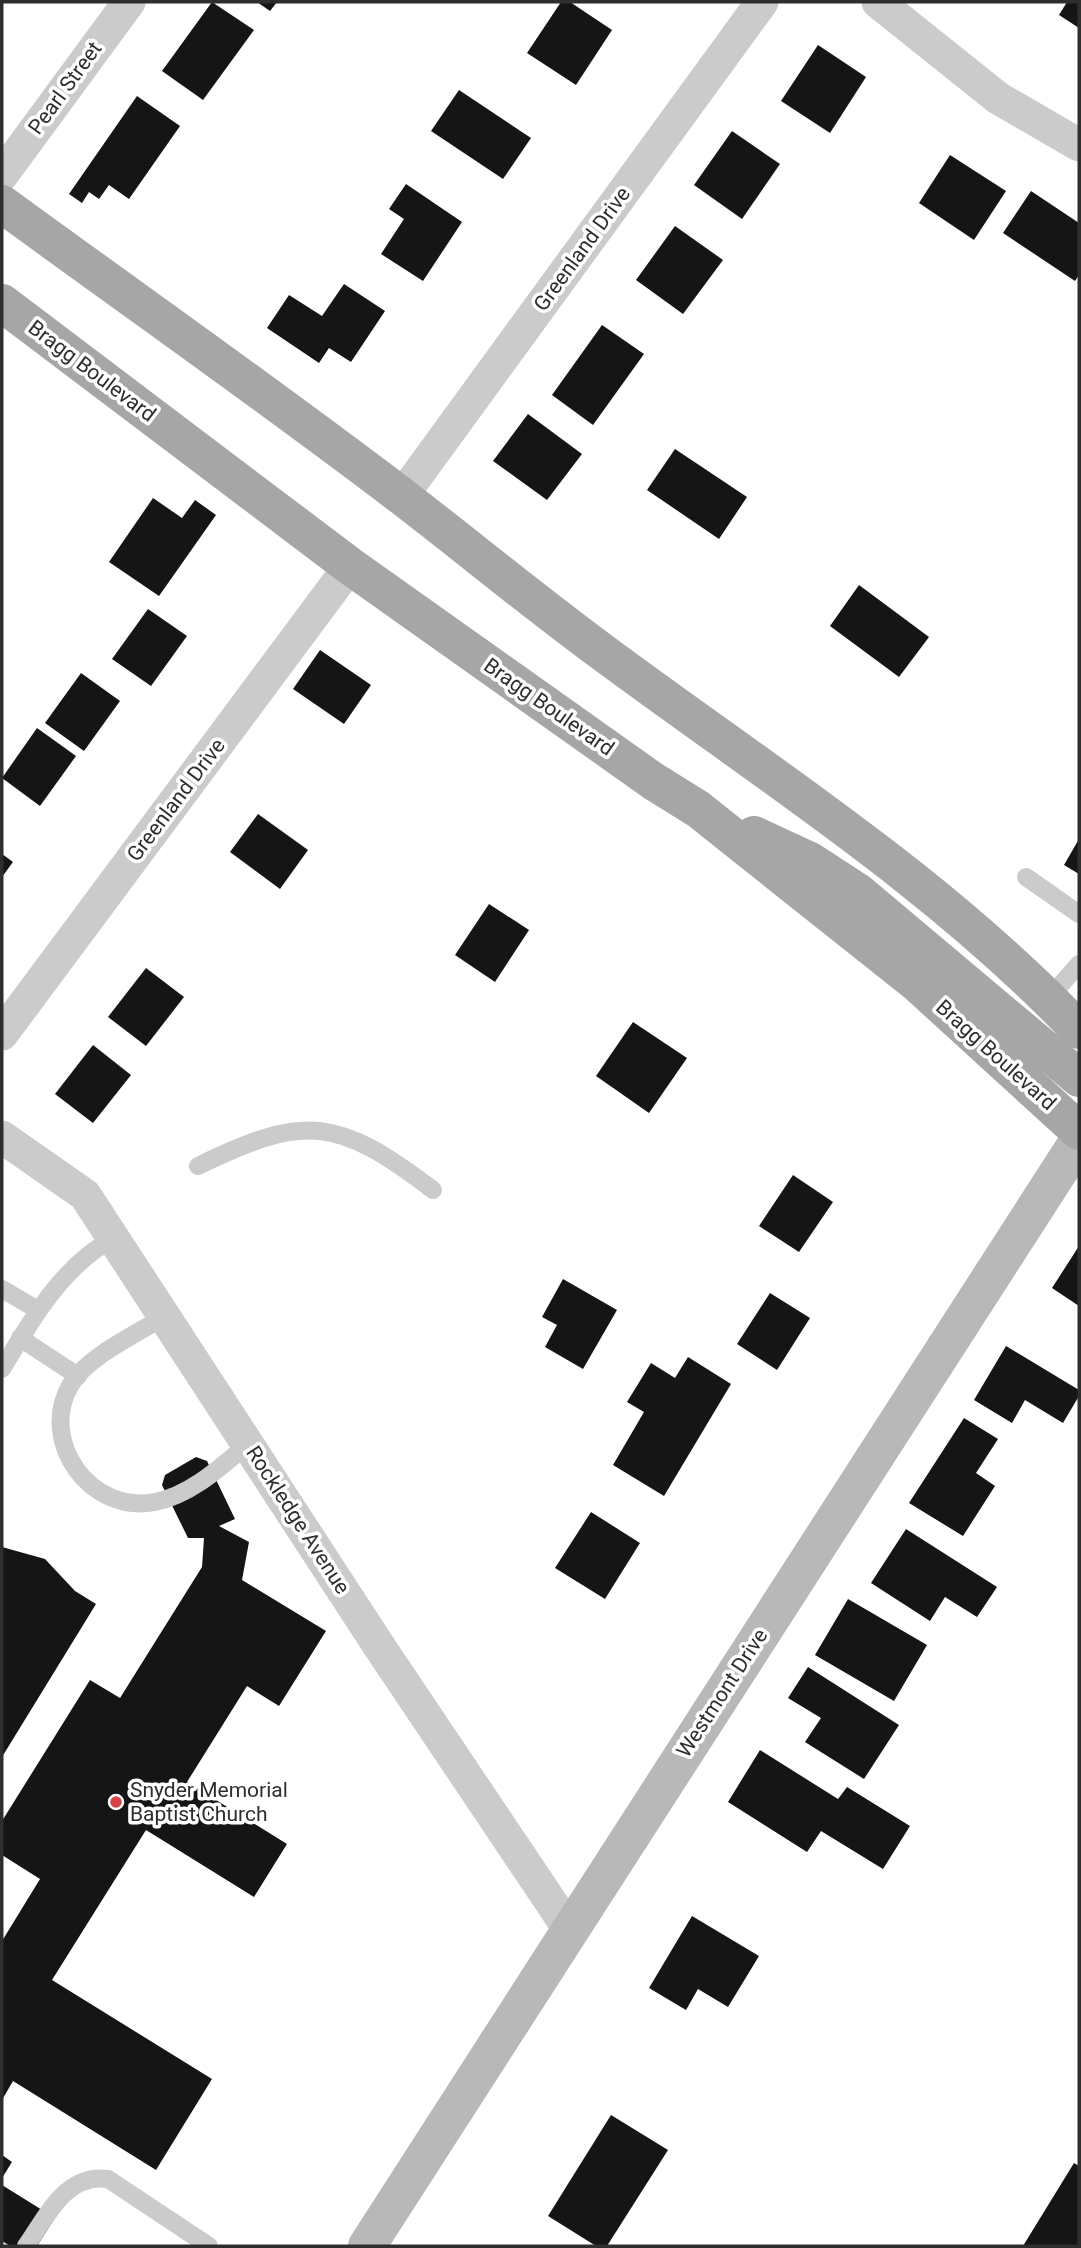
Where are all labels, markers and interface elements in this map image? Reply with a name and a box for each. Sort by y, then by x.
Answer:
street label: Pearl Street [23,37,107,139]
street label: Greenland Drive [529,182,635,316]
street label: Bragg Boulevard [24,315,160,427]
street label: Bragg Boulevard [479,653,619,761]
street label: Greenland Drive [122,734,230,866]
street label: Bragg Boulevard [931,995,1061,1115]
street label: Rockledge Avenue [241,1442,355,1598]
street label: Westmont Drive [672,1624,772,1762]
place label: Snyder Memorial Baptist Church [130,1778,288,1826]
marker: Snyder Memorial Baptist Church [108,1794,124,1810]

